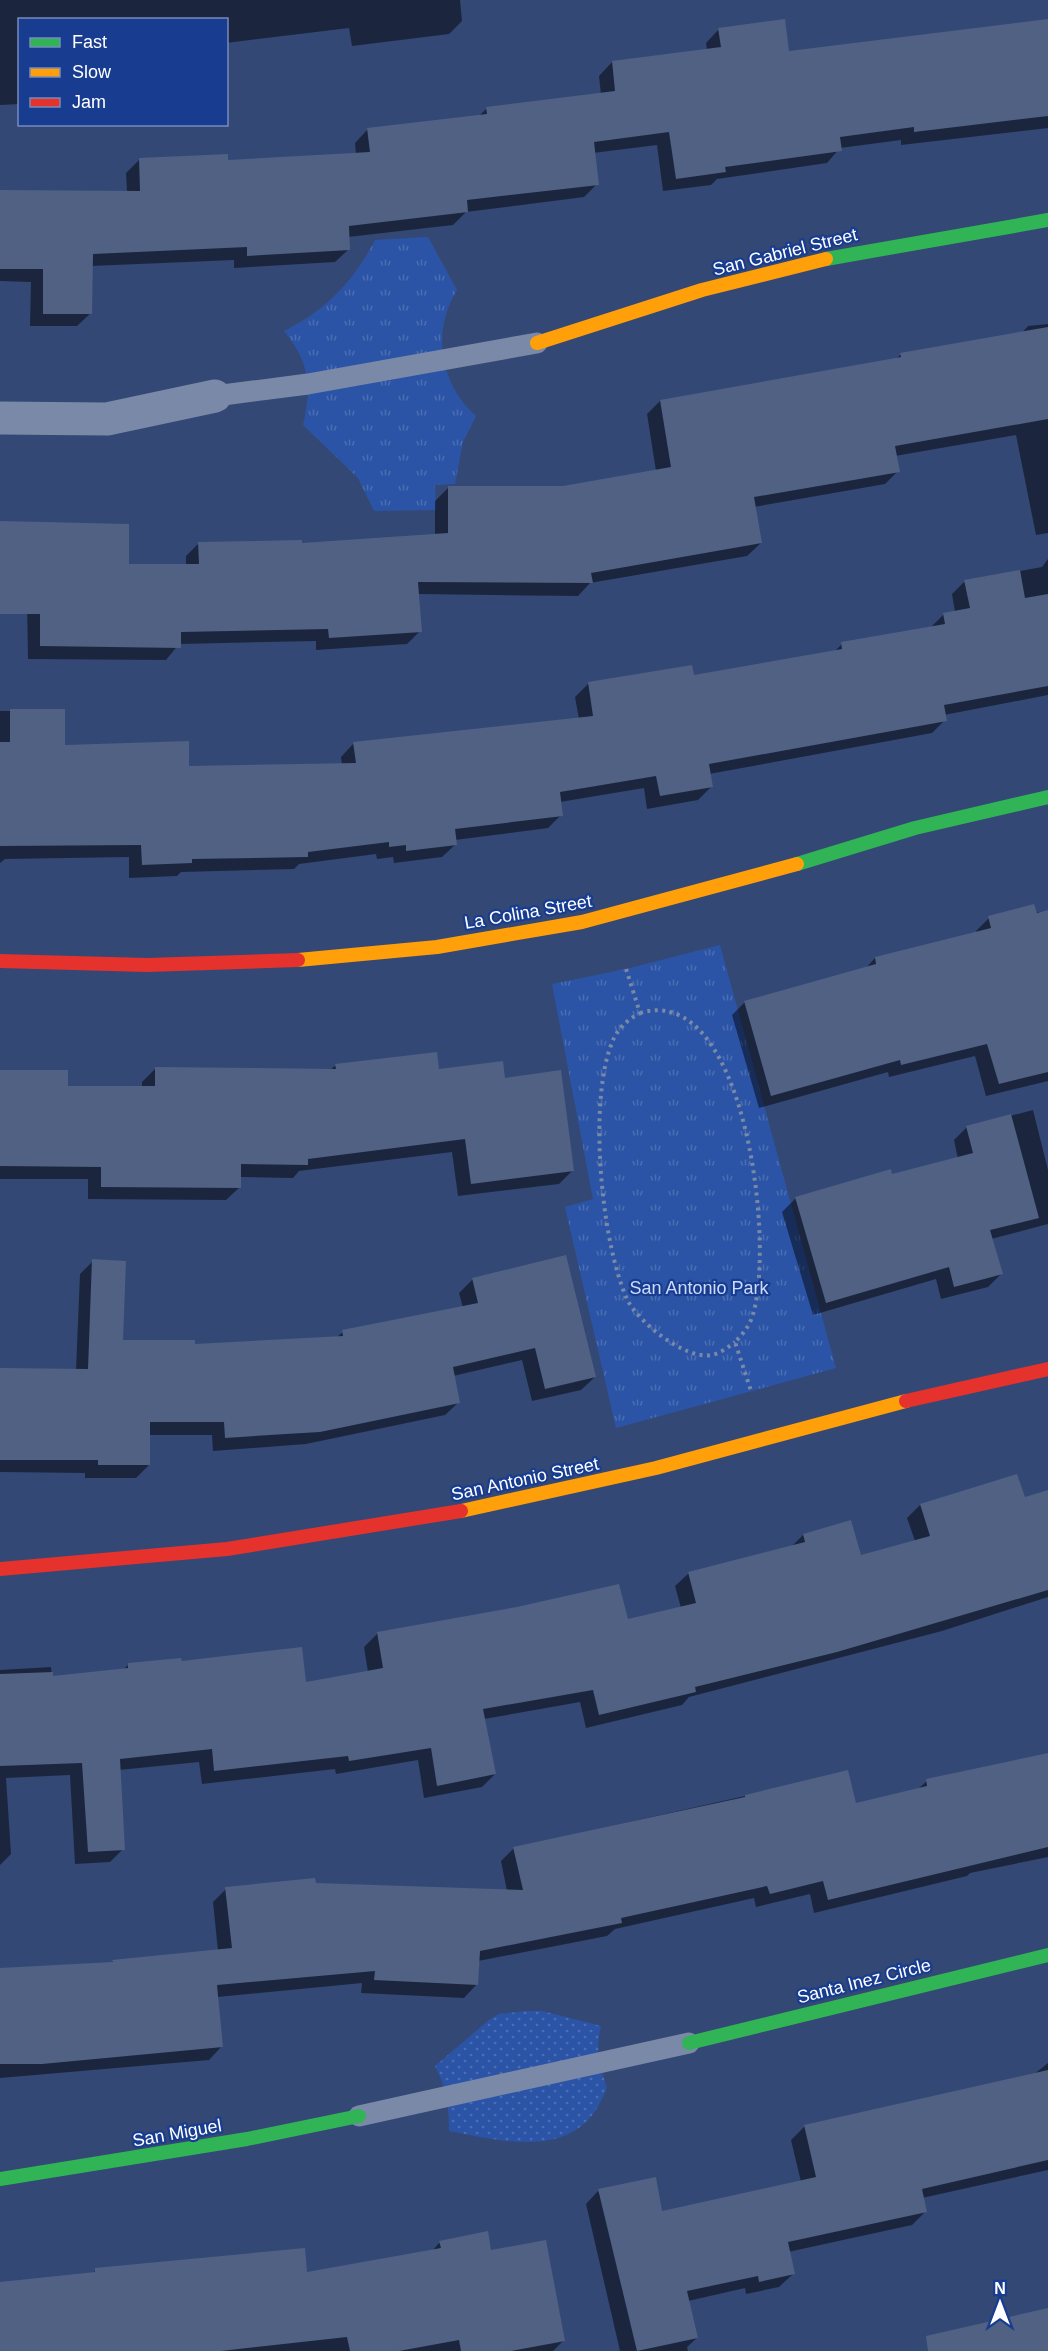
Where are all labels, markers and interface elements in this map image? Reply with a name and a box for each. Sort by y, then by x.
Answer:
legend [18,18,228,126]
text: Fast [72,32,107,52]
text: Slow [72,62,112,82]
text: Jam [72,92,106,112]
street label: San Gabriel Street [711,224,859,280]
street label: La Colina Street [463,891,593,933]
park label: San Antonio Park [629,1278,770,1298]
street label: San Antonio Street [450,1454,600,1504]
street label: Santa Inez Circle [795,1955,933,2007]
street label: San Miguel [131,2115,223,2151]
north arrow [970,2273,1030,2333]
text: N [994,2280,1006,2297]

